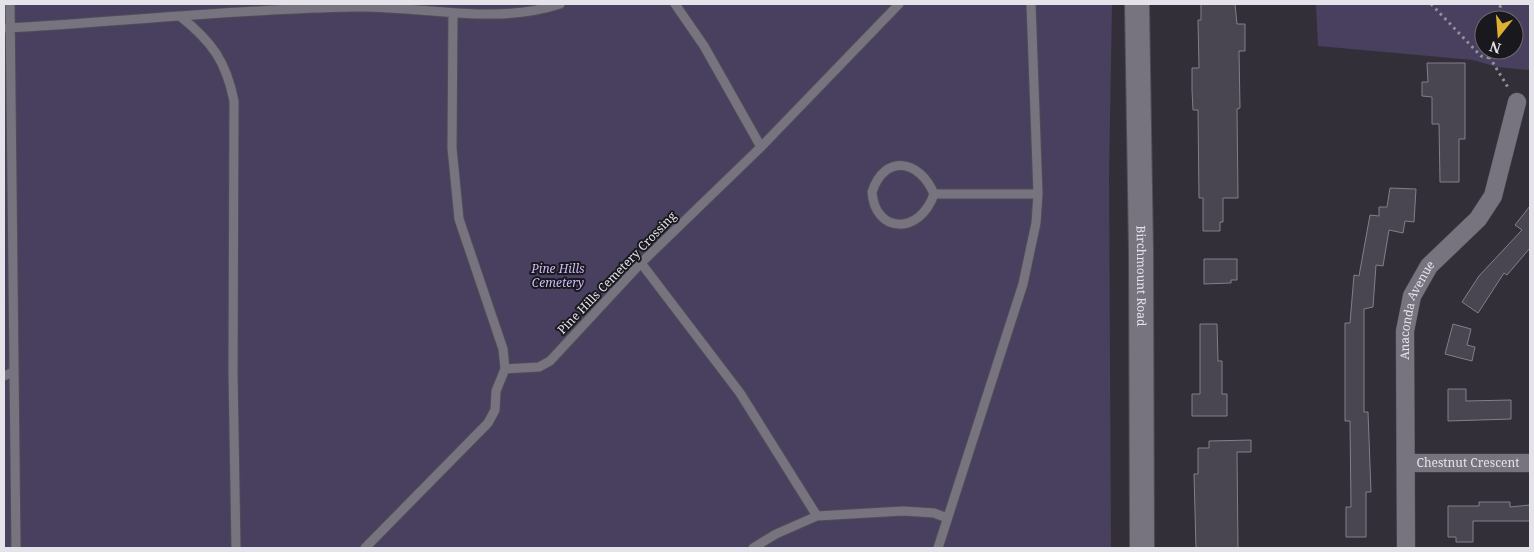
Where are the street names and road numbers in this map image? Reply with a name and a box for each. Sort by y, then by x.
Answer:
street label: Pine Hills Cemetery Crossing [553,207,680,338]
street label: Birchmount Road [1133,225,1150,327]
street label: Anaconda Avenue [1396,256,1438,360]
street label: Chestnut Crescent [1417,454,1520,471]

